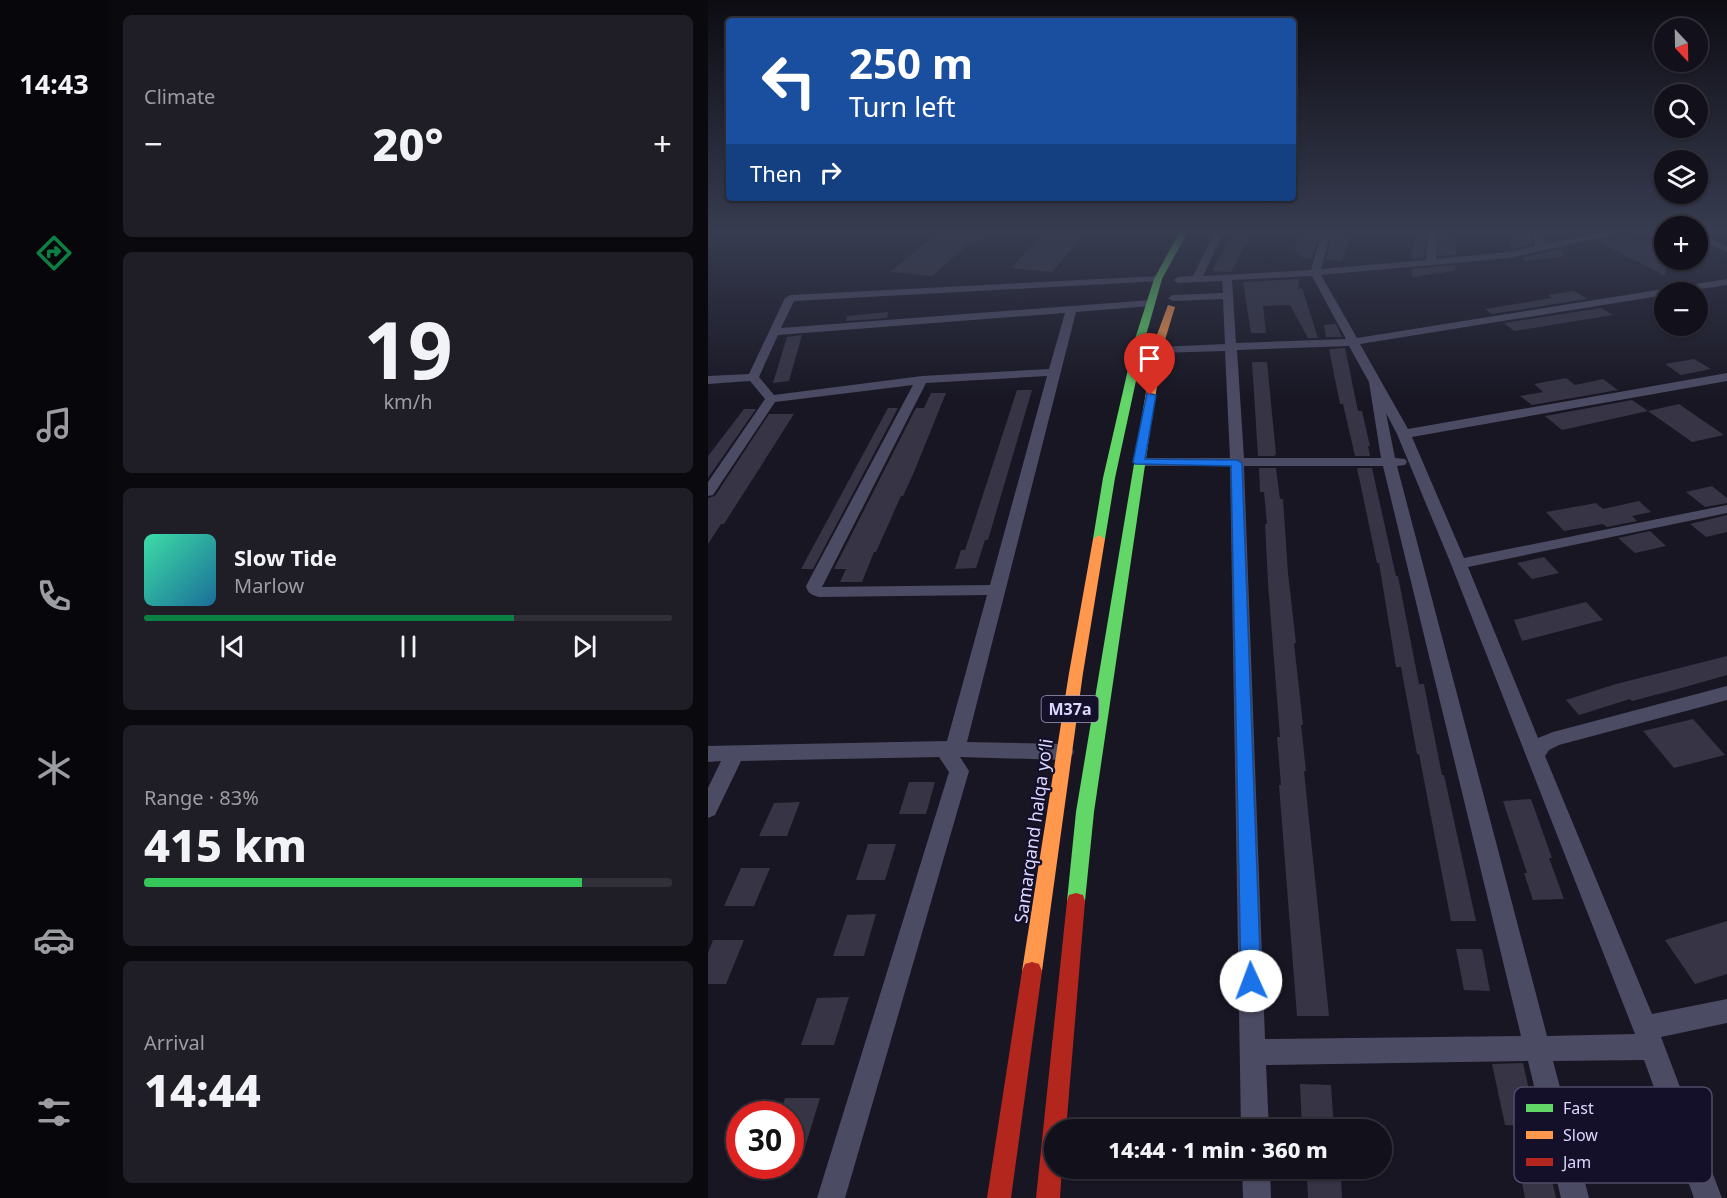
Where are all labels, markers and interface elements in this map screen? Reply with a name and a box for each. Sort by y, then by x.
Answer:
north arrow [1654,18,1708,72]
map controls [1654,18,1708,336]
text: 250 m [849,34,973,91]
icon: left [750,42,828,120]
text: 14:43 [19,65,89,102]
text: Climate [144,83,215,110]
button: search [1654,84,1708,138]
text: Turn left [849,88,955,125]
text: 20° [372,113,444,174]
text: − [144,121,163,166]
text: + [653,121,672,166]
button: layers [1654,150,1708,204]
icon: right [814,156,847,189]
text: Then [750,158,802,188]
button: + [1654,216,1708,270]
icon: directions [33,232,75,274]
button: − [1654,282,1708,336]
text: 19 [363,296,453,402]
pin [1124,333,1175,395]
icon: arrive [1133,342,1166,375]
text: km/h [383,388,433,415]
icon: music [33,404,75,446]
text: Slow Tide [234,542,337,572]
text: Marlow [234,572,304,599]
icon: phone [33,575,75,617]
icon: previous [216,630,249,663]
icon: pause [392,630,425,663]
icon: next [568,630,601,663]
road number: M37a [1042,696,1099,722]
street label: Samarqand halqa yoʻli [1008,737,1058,925]
icon: climate [33,747,75,789]
text: Range · 83% [144,784,259,811]
text: 415 km [144,814,307,875]
icon: car [33,919,75,961]
position arrow [1219,949,1283,1013]
text: Arrival [144,1029,205,1056]
text: 14:44 [144,1059,261,1120]
legend [1514,1087,1712,1183]
icon: filters [33,1091,75,1133]
text: Fast [1563,1097,1594,1119]
speed limit sign: 30 [726,1101,804,1179]
text: Slow [1563,1124,1598,1146]
text: 14:44 · 1 min · 360 m [1108,1134,1328,1164]
text: Jam [1561,1151,1591,1173]

